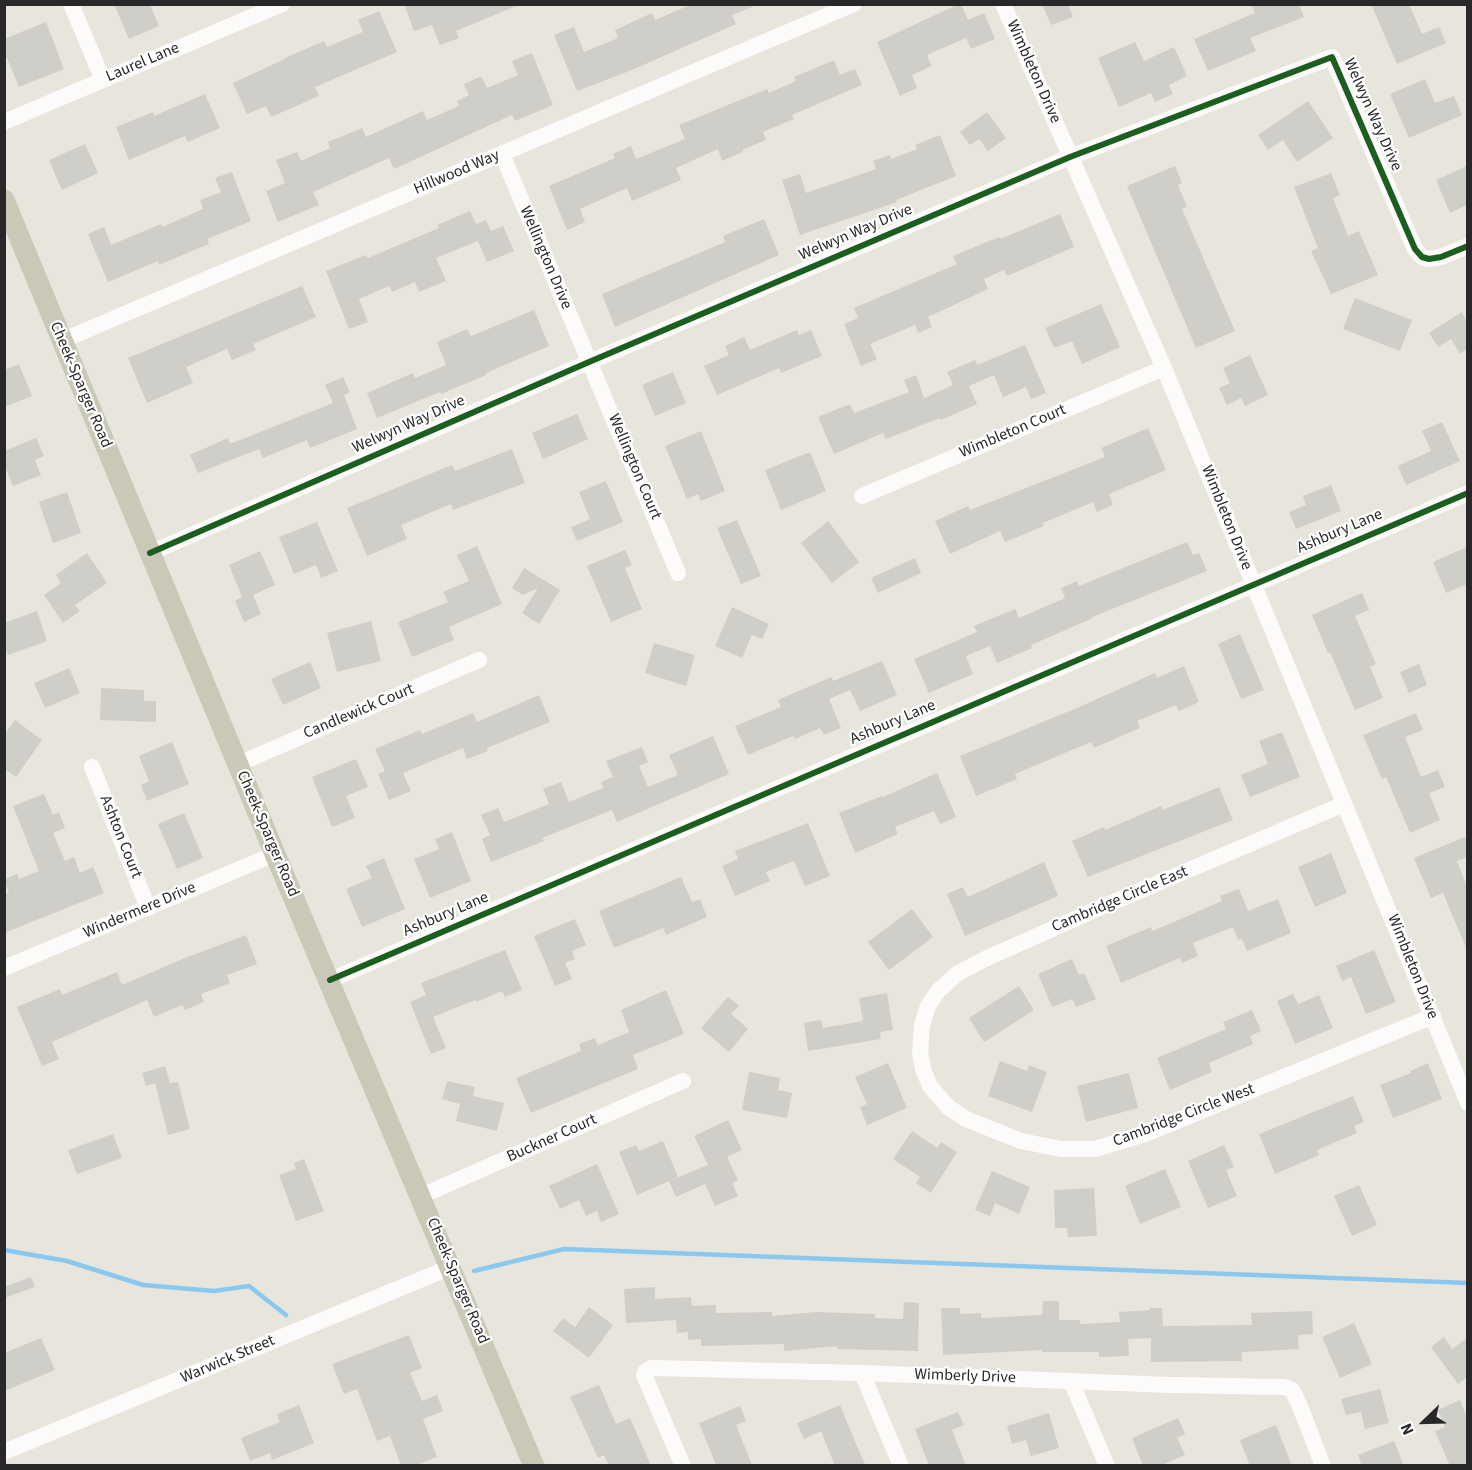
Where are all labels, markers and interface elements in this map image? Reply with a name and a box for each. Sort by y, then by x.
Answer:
street label: Wimbleton Drive [1002,17,1064,127]
street label: Laurel Lane [103,39,183,87]
street label: Welwyn Way Drive [1339,56,1405,174]
street label: Hillwood Way [411,146,503,200]
street label: Welwyn Way Drive [796,200,916,266]
street label: Wellington Drive [515,204,575,312]
street label: Cheek-Sparger Road [45,319,115,451]
street label: Welwyn Way Drive [350,392,468,458]
street label: Wimbleton Court [957,401,1069,463]
street label: Wellington Court [603,411,665,523]
street label: Wimbleton Drive [1196,463,1256,573]
street label: Ashbury Lane [1294,505,1386,559]
street label: Candlewick Court [301,680,417,744]
street label: Ashbury Lane [847,696,939,750]
street label: Cheek-Sparger Road [232,768,302,900]
street label: Ashton Court [95,793,145,881]
street label: Cambridge Circle East [1049,863,1191,937]
street label: Windermere Drive [81,879,199,943]
street label: Ashbury Lane [400,888,492,942]
street label: Wimbleton Drive [1382,912,1442,1022]
street label: Cambridge Circle West [1111,1080,1257,1152]
street label: Buckner Court [504,1111,600,1167]
street label: Cheek-Sparger Road [422,1215,492,1347]
street label: Warwick Street [178,1332,278,1388]
street label: Wimberly Drive [914,1366,1016,1388]
north arrow [1394,1392,1454,1452]
text: N [1395,1420,1420,1438]

